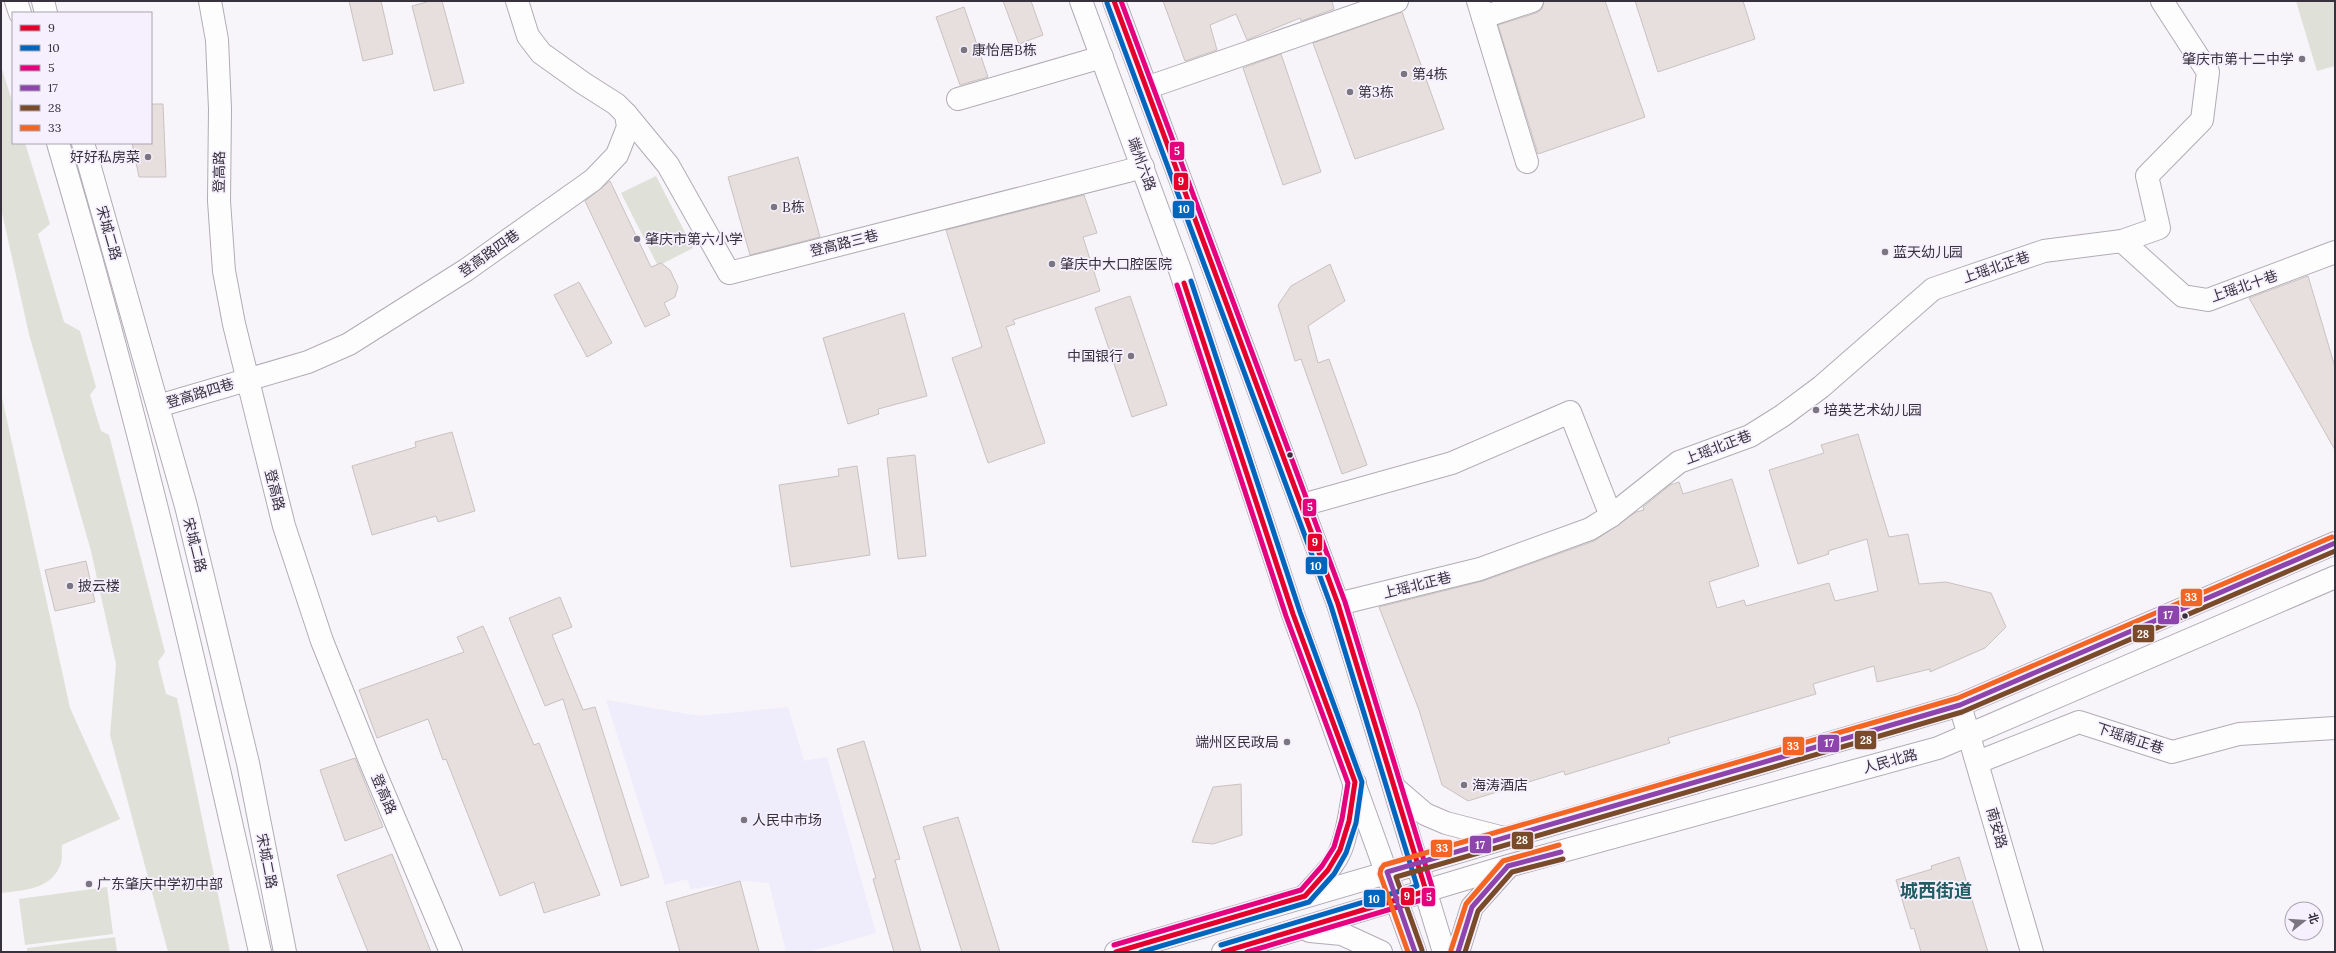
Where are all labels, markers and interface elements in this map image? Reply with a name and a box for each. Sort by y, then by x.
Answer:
legend [12,12,152,144]
text: 9 [48,20,55,35]
text: 10 [48,40,60,55]
place label: 康怡居B栋 [972,41,1037,59]
marker: 康怡居B栋 [959,45,969,55]
place label: 肇庆市第十二中学 [2182,50,2294,68]
marker: 肇庆市第十二中学 [2297,54,2307,64]
text: 5 [48,60,55,75]
place label: 第4栋 [1412,65,1448,83]
marker: 第4栋 [1399,69,1409,79]
text: 17 [48,80,58,95]
place label: 第3栋 [1358,83,1394,101]
marker: 第3栋 [1345,87,1355,97]
text: 28 [48,100,61,115]
text: 33 [48,120,62,135]
street label: 端州六路 [1124,135,1160,193]
line badge: 5 [1169,141,1185,161]
text: 5 [1174,144,1180,158]
place label: 好好私房菜 [70,148,140,166]
street label: 登高路 [210,151,228,193]
marker: 好好私房菜 [143,152,153,162]
line badge: 9 [1173,172,1189,191]
text: 9 [1178,174,1184,188]
place label: B栋 [782,198,805,216]
line badge: 10 [1172,200,1195,219]
marker: B栋 [769,202,779,212]
text: 10 [1178,202,1190,216]
street label: 宋城二路 [93,204,125,262]
street label: 登高路四巷 [455,226,523,280]
street label: 登高路三巷 [808,226,880,260]
place label: 肇庆市第六小学 [645,230,743,248]
marker: 肇庆市第六小学 [632,234,642,244]
place label: 蓝天幼儿园 [1893,243,1963,261]
marker: 蓝天幼儿园 [1880,247,1890,257]
street label: 上瑶北正巷 [1960,247,2032,287]
place label: 肇庆中大口腔医院 [1060,255,1172,273]
marker: 肇庆中大口腔医院 [1047,259,1057,269]
street label: 上瑶北十巷 [2208,266,2280,306]
place label: 中国银行 [1067,347,1123,365]
marker: 中国银行 [1126,351,1136,361]
street label: 登高路四巷 [164,374,236,412]
place label: 培英艺术幼儿园 [1824,401,1922,419]
marker: 培英艺术幼儿园 [1811,405,1821,415]
street label: 上瑶北正巷 [1682,426,1754,468]
unlabelled marker [1285,450,1295,460]
street label: 登高路 [261,467,289,513]
line badge: 5 [1302,498,1317,517]
text: 5 [1307,500,1313,514]
street label: 宋城二路 [179,516,211,574]
line badge: 9 [1307,533,1323,552]
text: 9 [1312,535,1318,549]
line badge: 10 [1305,556,1328,575]
text: 10 [1310,559,1322,573]
street label: 上瑶北正巷 [1381,568,1453,602]
place label: 披云楼 [78,577,120,595]
marker: 披云楼 [65,581,75,591]
line badge: 33 [2180,588,2203,607]
text: 33 [2185,590,2197,604]
line badge: 17 [2157,605,2180,625]
text: 17 [2163,608,2173,622]
unlabelled marker [2180,611,2190,621]
line badge: 28 [2132,624,2155,643]
text: 28 [2137,627,2149,641]
street label: 下瑶南正巷 [2094,719,2166,757]
line badge: 28 [1854,730,1877,750]
place label: 端州区民政局 [1195,733,1279,751]
text: 28 [1860,733,1872,747]
line badge: 17 [1817,734,1840,753]
line badge: 33 [1782,736,1805,756]
text: 17 [1824,736,1834,750]
marker: 端州区民政局 [1282,737,1292,747]
text: 33 [1787,739,1799,753]
street label: 人民北路 [1861,745,1919,777]
street label: 登高路 [368,771,400,817]
place label: 海涛酒店 [1472,776,1528,794]
marker: 海涛酒店 [1459,780,1469,790]
street label: 南安路 [1983,805,2011,851]
place label: 人民中市场 [752,811,822,829]
marker: 人民中市场 [739,815,749,825]
line badge: 28 [1511,831,1534,850]
street label: 宋城二路 [253,832,281,890]
text: 28 [1516,833,1528,847]
line badge: 17 [1469,835,1492,854]
text: 17 [1475,838,1485,852]
line badge: 33 [1430,839,1453,858]
text: 33 [1436,841,1448,855]
place label: 广东肇庆中学初中部 [97,875,223,893]
marker: 广东肇庆中学初中部 [84,879,94,889]
district label: 城西街道 [1900,879,1972,902]
line badge: 9 [1400,887,1415,906]
line badge: 5 [1421,887,1436,907]
line badge: 10 [1363,889,1386,908]
text: 9 [1404,889,1410,903]
text: 5 [1426,890,1432,904]
text: 10 [1368,892,1380,906]
north arrow [2284,901,2324,941]
text: 北 [2305,911,2322,925]

